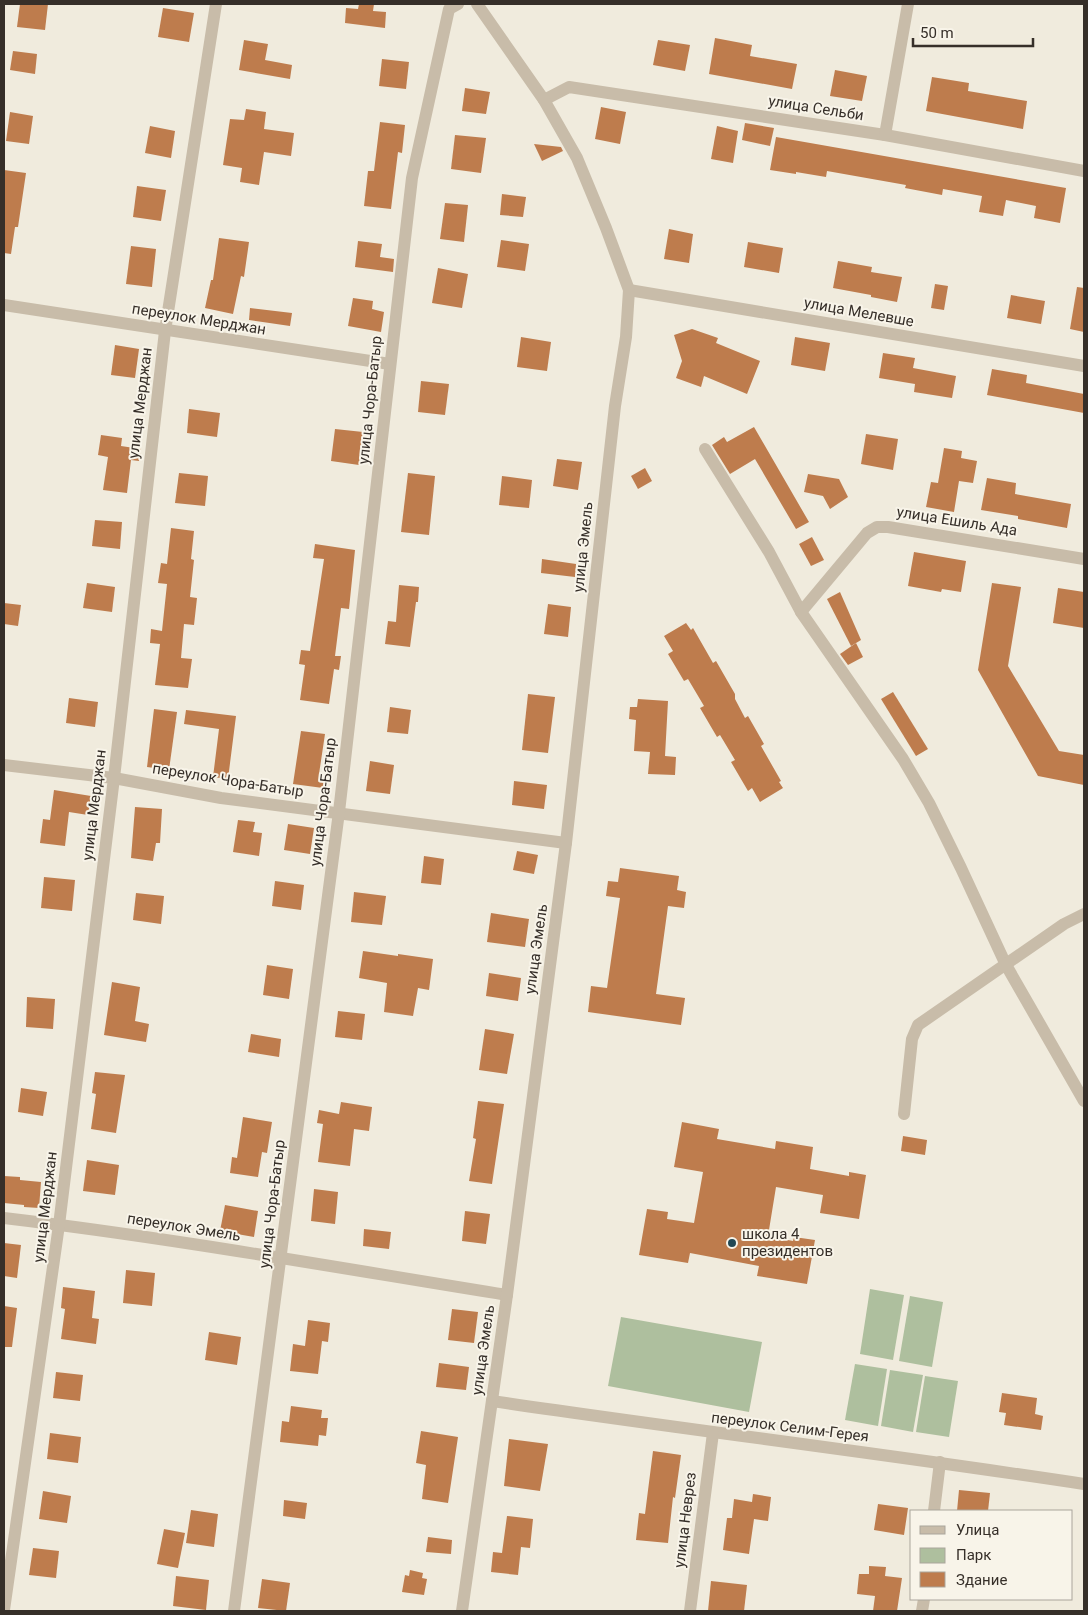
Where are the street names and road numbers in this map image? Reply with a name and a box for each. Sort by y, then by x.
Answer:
street label: улица Сельби [767,92,865,124]
street label: улица Мелевше [803,293,915,331]
street label: переулок Мерджан [131,300,267,338]
street label: улица Чора-Батыр [354,335,386,465]
street label: улица Мерджан [124,347,156,459]
street label: улица Эмель [569,501,597,593]
street label: улица Ешиль Ада [895,503,1019,539]
street label: улица Чора-Батыр [306,737,340,867]
street label: улица Мерджан [78,749,110,861]
street label: переулок Чора-Батыр [151,759,305,801]
street label: улица Эмель [521,903,551,995]
street label: улица Чора-Батыр [255,1139,289,1269]
street label: улица Мерджан [29,1151,61,1263]
street label: переулок Эмель [126,1209,242,1245]
street label: улица Эмель [468,1304,498,1396]
street label: переулок Селим-Герея [710,1408,870,1446]
street label: улица Неврез [670,1471,700,1569]

